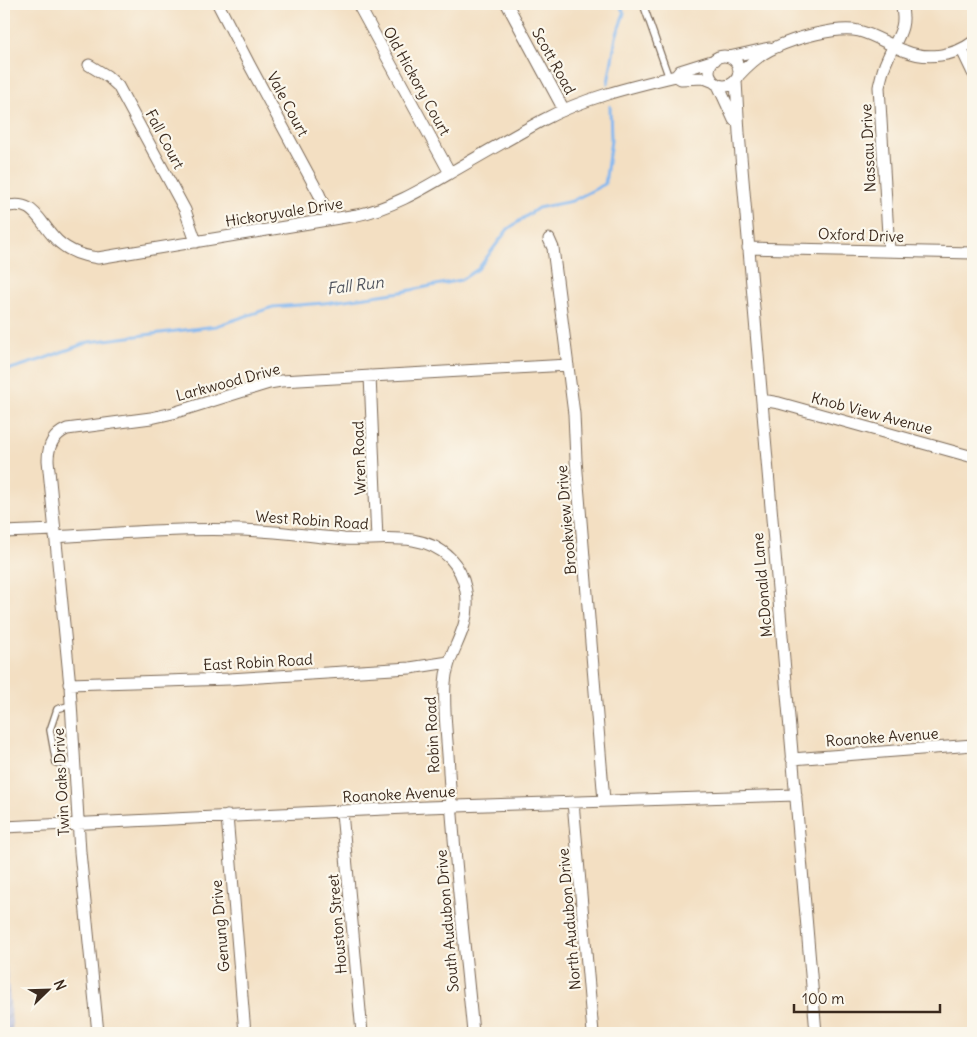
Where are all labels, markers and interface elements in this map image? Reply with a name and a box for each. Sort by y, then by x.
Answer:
street label: Old Hickory Court [379,23,455,139]
street label: Scott Road [528,24,580,98]
street label: Vale Court [263,68,313,140]
street label: Nassau Drive [856,103,880,193]
street label: Fall Court [141,106,189,172]
street label: Hickoryvale Drive [224,193,344,231]
street label: Oxford Drive [818,224,904,246]
water label: Fall Run [325,272,385,298]
street label: Larkwood Drive [174,359,282,405]
street label: Knob View Avenue [809,388,935,438]
street label: Wren Road [348,420,370,496]
street label: Brookview Drive [552,464,580,576]
street label: West Robin Road [255,507,369,533]
street label: McDonald Lane [748,532,776,638]
street label: East Robin Road [203,650,313,674]
street label: Robin Road [420,696,443,774]
street label: Roanoke Avenue [825,724,939,750]
street label: Twin Oaks Drive [49,728,73,836]
street label: Roanoke Avenue [342,782,456,806]
street label: North Audubon Drive [553,847,585,991]
street label: South Audubon Drive [431,849,463,993]
street label: Houston Street [323,873,351,975]
street label: Genung Drive [207,879,233,973]
north arrow [22,964,72,1014]
text: N [50,977,70,993]
scale bar [794,982,941,1014]
text: 100 m [802,989,844,1008]

